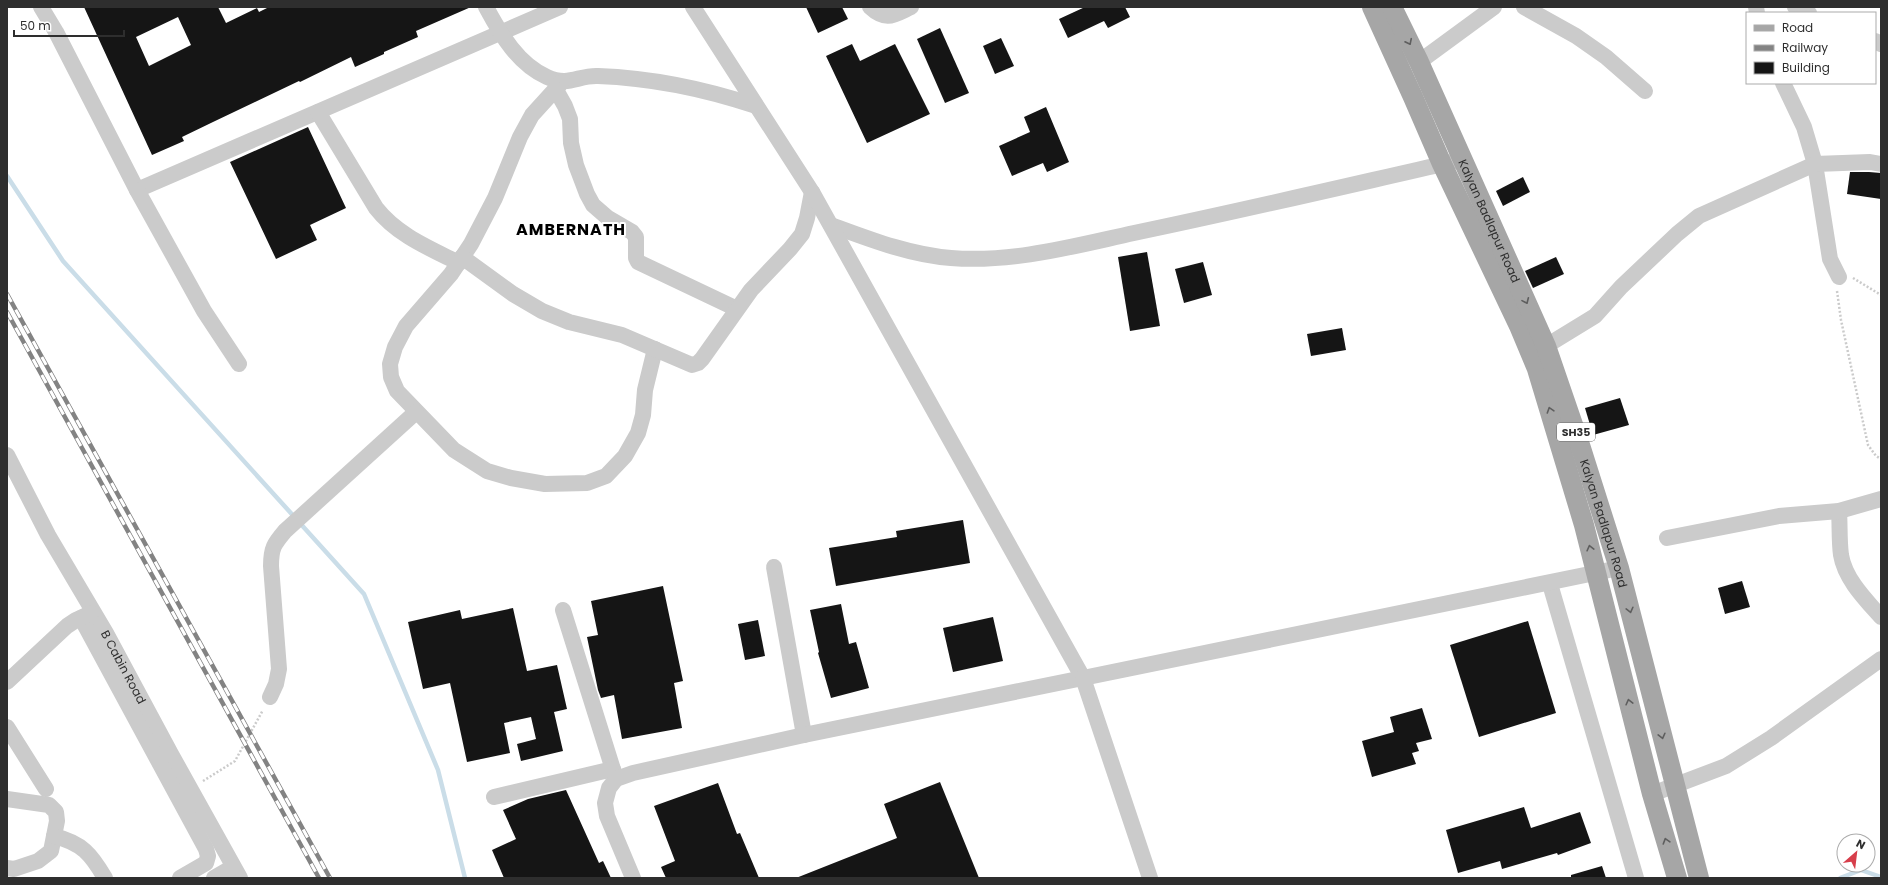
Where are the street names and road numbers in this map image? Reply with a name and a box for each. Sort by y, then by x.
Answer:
street label: Kalyan Badlapur Road [1455,156,1525,285]
road number: SH35 [1557,423,1595,441]
street label: Kalyan Badlapur Road [1576,457,1632,589]
street label: B Cabin Road [97,627,151,706]

